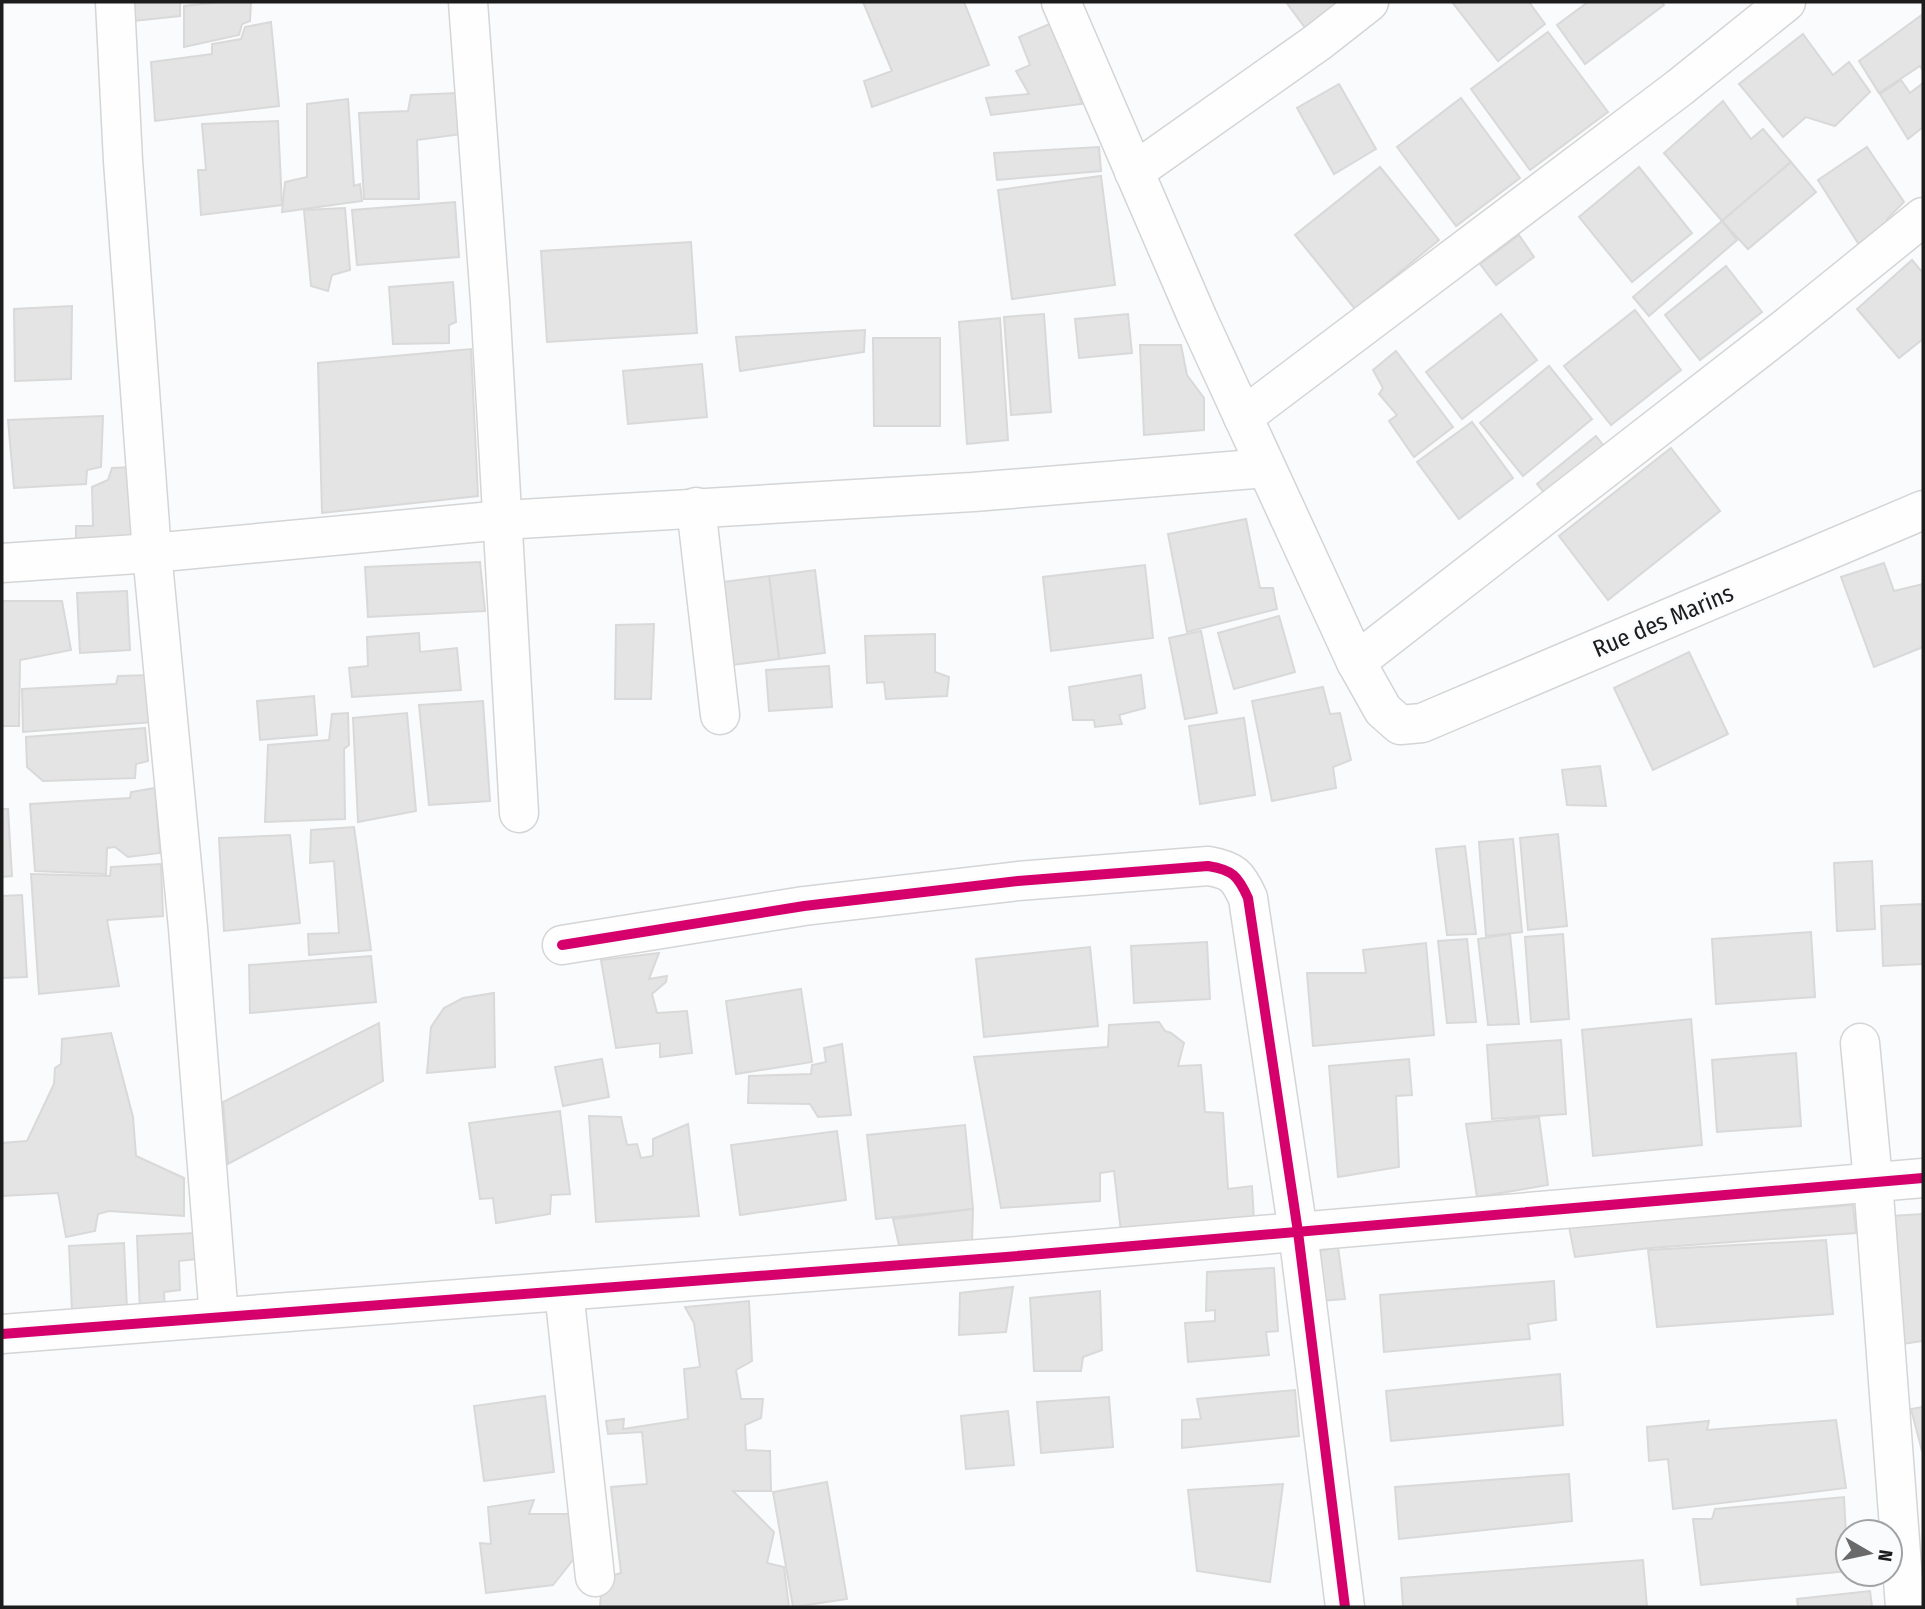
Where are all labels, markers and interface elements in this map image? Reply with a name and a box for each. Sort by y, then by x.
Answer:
street label: Rue des Marins [1589,579,1737,663]
north arrow [1834,1518,1904,1588]
text: N [1873,1548,1898,1563]

